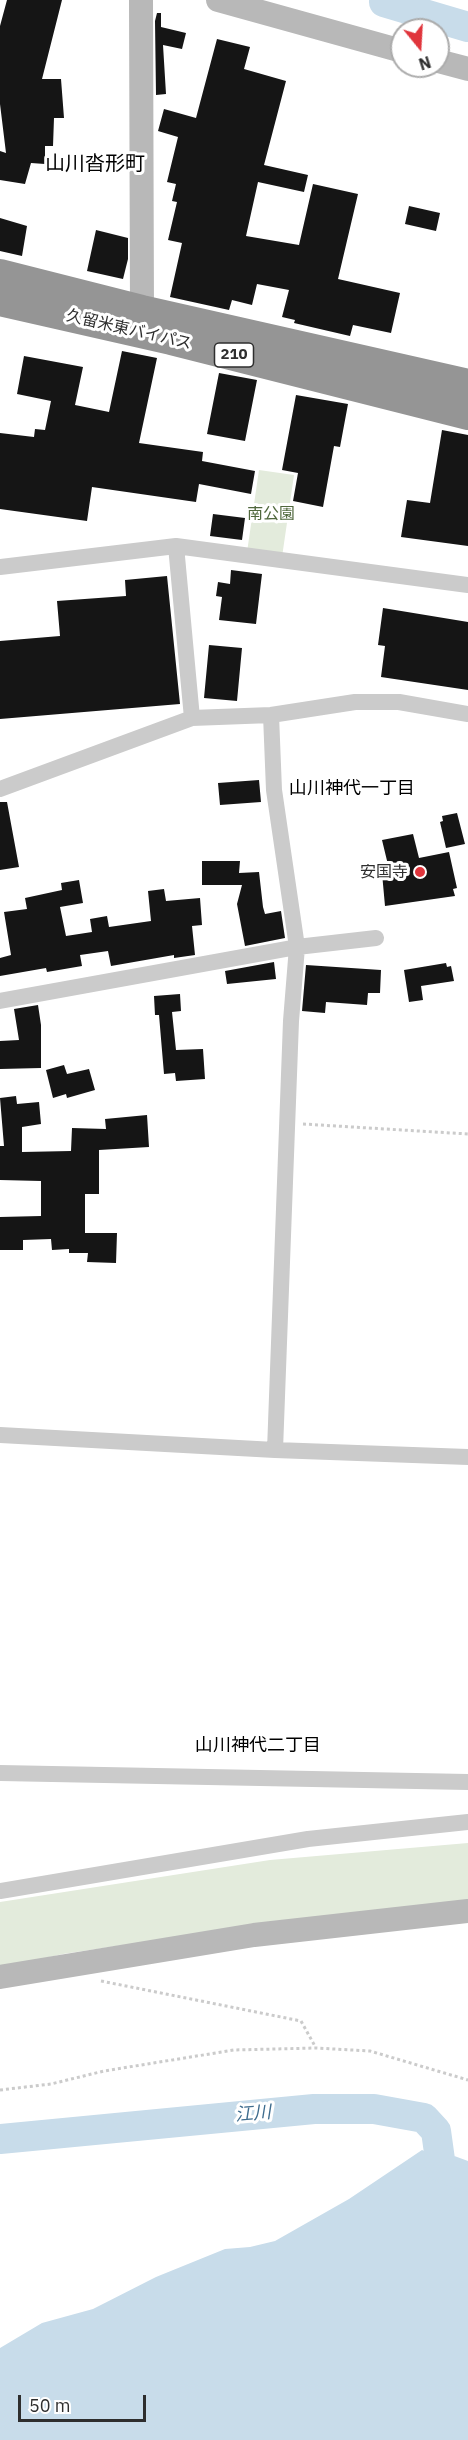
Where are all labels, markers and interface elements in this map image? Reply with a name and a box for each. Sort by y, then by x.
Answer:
north arrow [390,18,450,78]
text: N [416,52,434,75]
district label: 山川沓形町 [45,152,145,176]
street label: 久留米東バイパス [64,306,194,354]
road number: 210 [214,343,254,367]
park label: 南公園 [247,504,295,524]
district label: 山川神代一丁目 [289,778,415,800]
place label: 安国寺 [360,862,408,882]
marker: 安国寺 [413,865,427,879]
district label: 山川神代二丁目 [195,1735,321,1757]
water label: 江川 [234,2102,272,2126]
scale bar [21,2383,148,2421]
text: 50 m [29,2394,71,2417]

